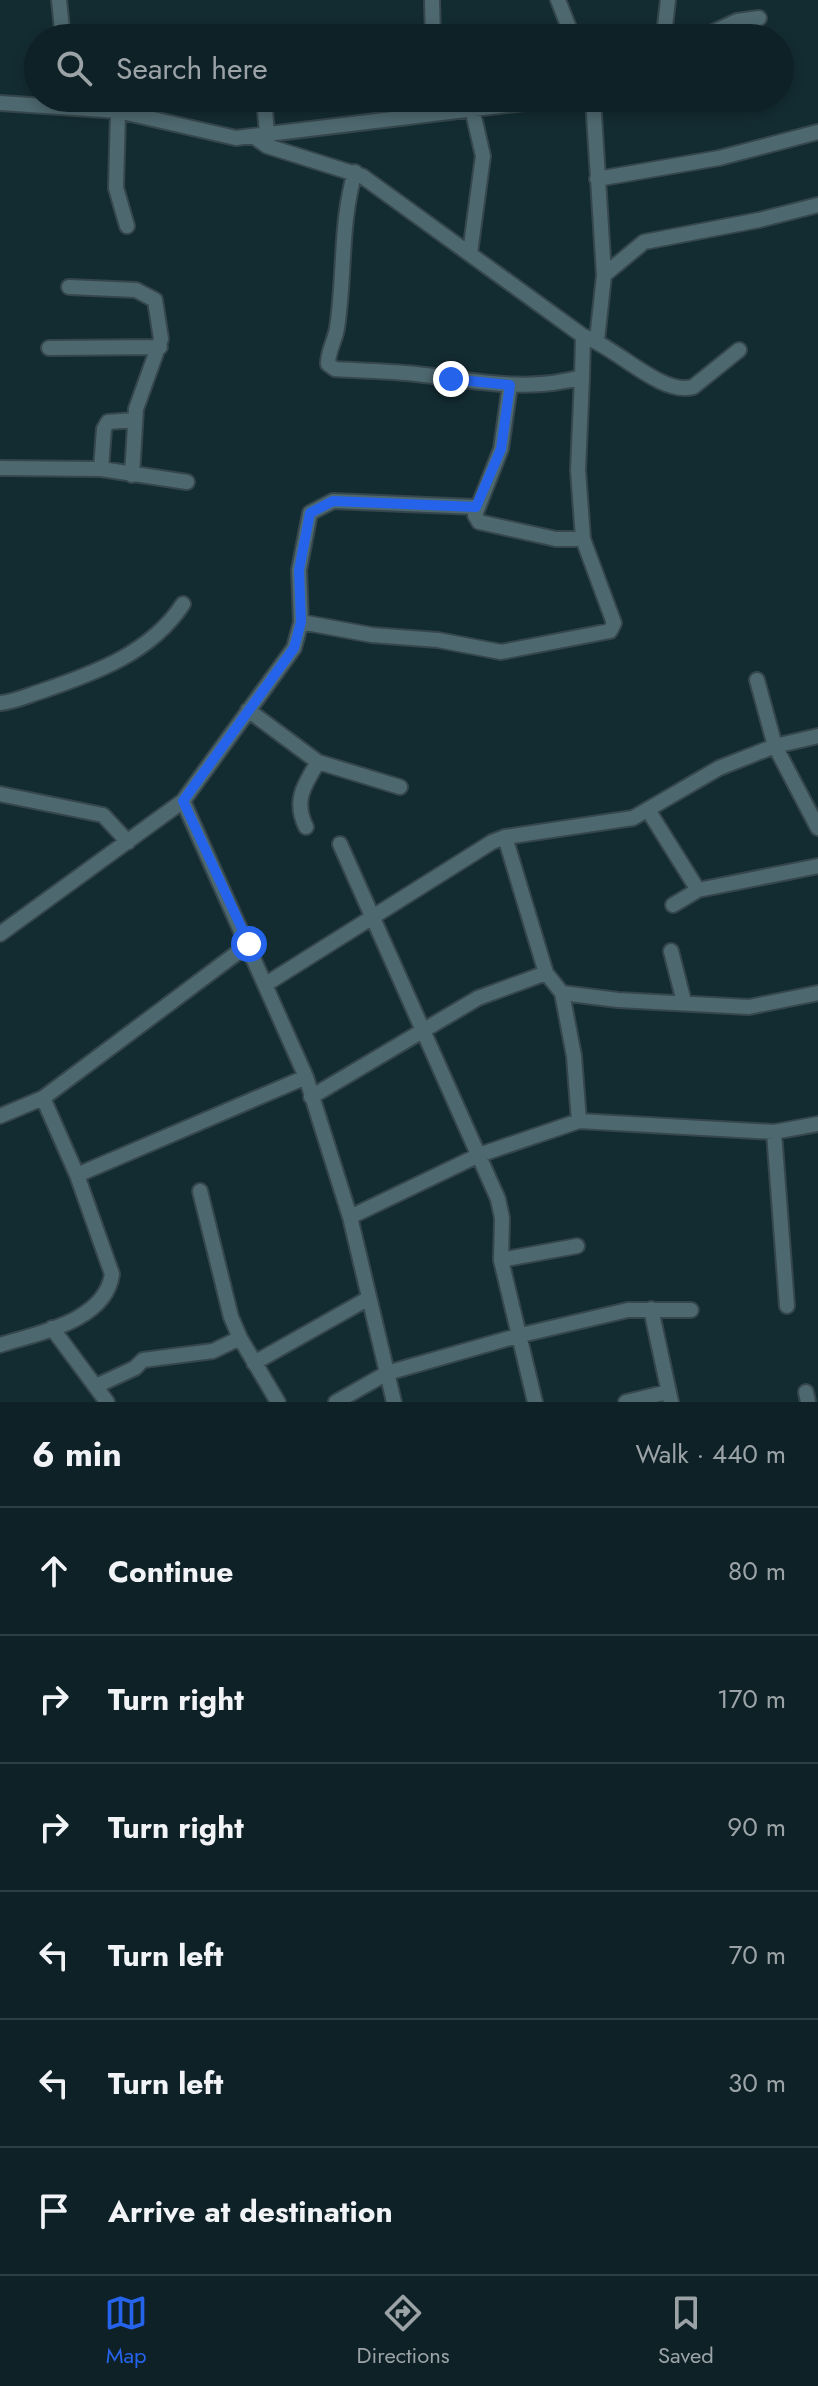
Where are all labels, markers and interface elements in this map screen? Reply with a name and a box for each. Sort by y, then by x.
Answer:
search box [24,24,794,112]
icon: search [52,46,96,90]
text: Search here [116,47,268,90]
route end [433,361,469,397]
route start [231,926,267,962]
text: 6 min [32,1430,122,1479]
text: Walk · 440 m [636,1435,786,1473]
icon: ahead [32,1549,76,1593]
text: Continue [108,1550,234,1593]
text: 80 m [728,1552,786,1590]
icon: right [32,1677,76,1721]
text: Turn right [108,1678,244,1721]
text: 170 m [717,1680,786,1718]
icon: right [32,1805,76,1849]
text: Turn right [108,1806,244,1849]
text: 90 m [727,1808,786,1846]
icon: left [32,1933,76,1977]
text: Turn left [108,1934,223,1977]
text: 70 m [729,1936,786,1974]
icon: left [32,2061,76,2105]
text: Turn left [108,2062,223,2105]
text: 30 m [728,2064,786,2102]
icon: arrive [32,2189,76,2233]
text: Arrive at destination [108,2190,393,2233]
tab: Map [104,2291,148,2371]
tab: Directions [357,2291,450,2371]
tab: Saved [658,2291,714,2371]

